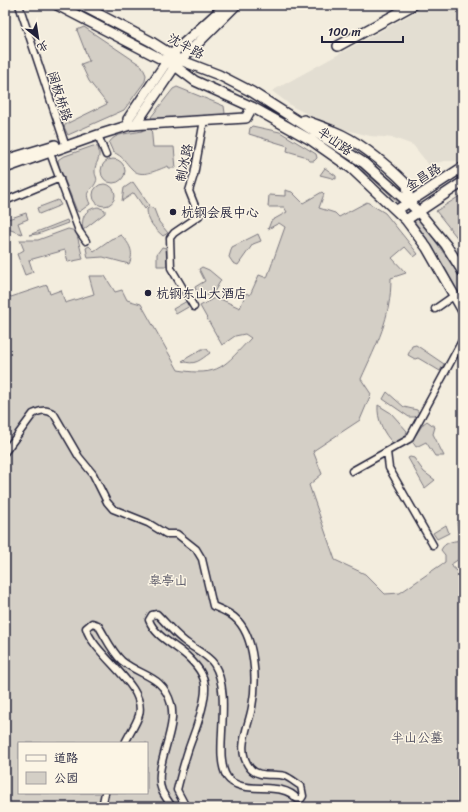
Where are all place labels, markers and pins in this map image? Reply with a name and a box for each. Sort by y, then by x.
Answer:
place label: 杭钢会展中心 [181,201,259,224]
marker: 杭钢会展中心 [168,207,178,217]
place label: 杭钢东山大酒店 [156,282,247,305]
marker: 杭钢东山大酒店 [143,288,153,298]

